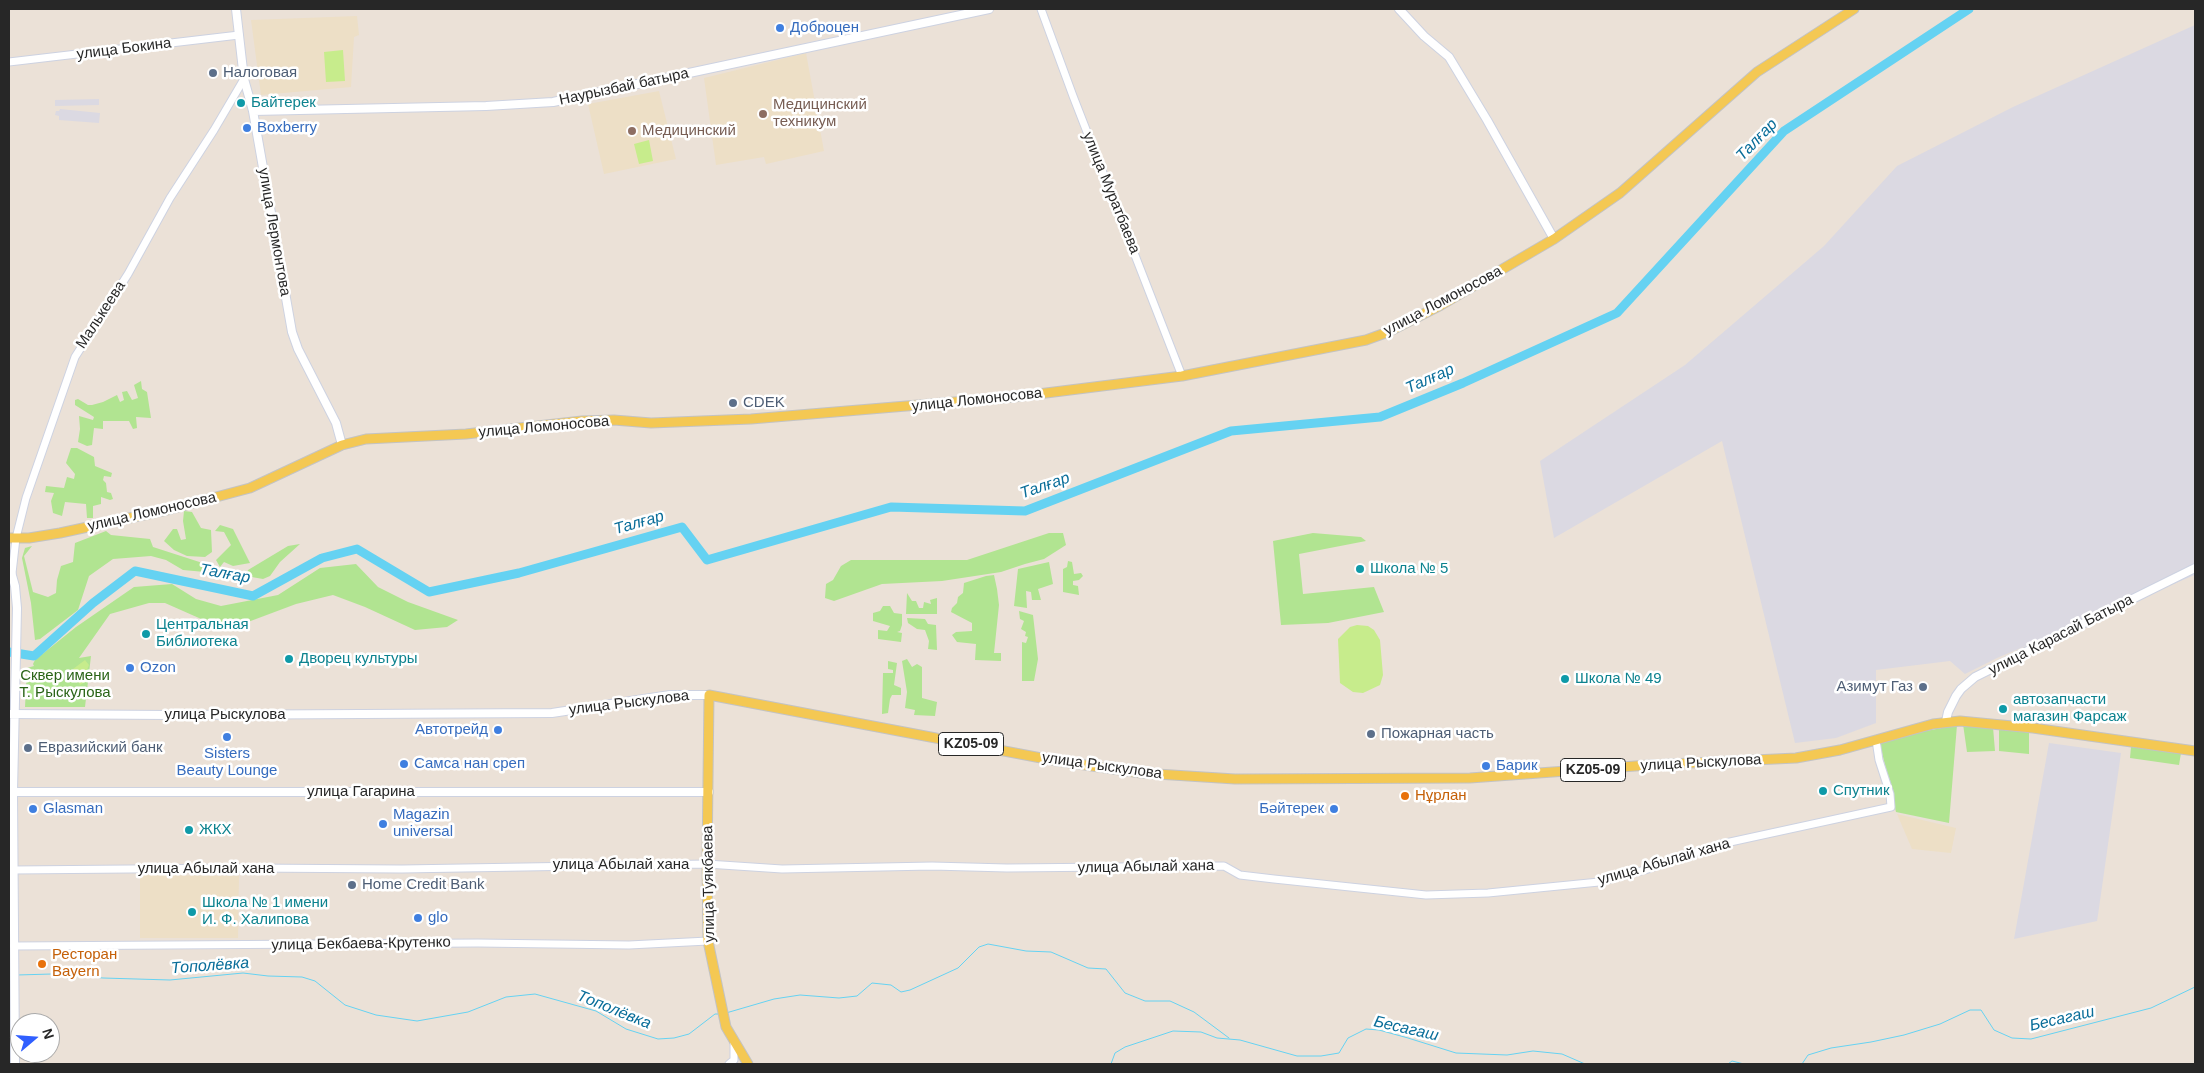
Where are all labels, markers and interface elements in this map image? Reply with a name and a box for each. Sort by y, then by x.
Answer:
place label: Доброцен [790,19,859,37]
marker: Доброцен [774,22,786,34]
street label: улица Бокина [76,34,172,64]
place label: Налоговая [223,64,297,82]
street label: Наурызбай батыра [558,64,690,110]
marker: Налоговая [207,67,219,79]
place label: Байтерек [251,94,316,112]
place label: Медицинский техникум [773,96,867,131]
marker: Байтерек [235,97,247,109]
marker: Медицинский техникум [757,108,769,120]
water label: Талғар [1732,115,1782,165]
place label: Boxberry [257,119,317,137]
marker: Boxberry [241,122,253,134]
place label: Медицинский [642,122,736,140]
marker: Медицинский [626,125,638,137]
street label: улица Муратбаева [1078,130,1144,256]
street label: улица Лермонтова [254,166,294,298]
street label: улица Ломоносова [1381,262,1505,340]
street label: Малькеева [72,278,130,352]
water label: Талғар [1403,360,1457,398]
street label: улица Ломоносова [911,384,1043,416]
place label: CDEK [743,394,785,412]
marker: CDEK [727,397,739,409]
street label: улица Ломоносова [478,412,610,442]
water label: Талғар [1018,469,1072,503]
street label: улица Ломоносова [86,488,218,536]
water label: Талғар [612,507,666,539]
water label: Талғар [198,560,252,588]
place label: Школа № 5 [1370,560,1448,578]
marker: Школа № 5 [1354,563,1366,575]
street label: улица Карасай Батыра [1986,591,2136,679]
place label: Центральная Библиотека [156,616,249,651]
marker: Центральная Библиотека [140,628,152,640]
place label: Дворец культуры [299,650,418,668]
marker: Дворец культуры [283,653,295,665]
place label: Ozon [140,659,176,677]
marker: Ozon [124,662,136,674]
park label: Сквер имени Т. Рыскулова [19,667,111,702]
place label: Школа № 49 [1575,670,1662,688]
marker: Школа № 49 [1559,673,1571,685]
place label: Азимут Газ [1836,678,1913,696]
marker: Азимут Газ [1917,681,1929,693]
street label: улица Рыскулова [568,687,690,719]
place label: автозапчасти магазин Фарсаж [2013,691,2127,726]
marker: автозапчасти магазин Фарсаж [1997,703,2009,715]
street label: улица Рыскулова [165,706,285,724]
place label: Автотрейд [415,721,488,739]
marker: Автотрейд [492,724,504,736]
place label: Пожарная часть [1381,725,1494,743]
marker: Пожарная часть [1365,728,1377,740]
marker: Sisters Beauty Lounge [221,731,233,743]
road number: KZ05-09 [938,732,1004,756]
place label: Евразийский банк [38,739,163,757]
marker: Евразийский банк [22,742,34,754]
place label: Sisters Beauty Lounge [177,745,277,780]
street label: улица Рыскулова [1041,749,1163,783]
street label: улица Рыскулова [1640,751,1762,775]
place label: Самса нан среп [414,755,525,773]
place label: Барик [1496,757,1537,775]
marker: Самса нан среп [398,758,410,770]
road number: KZ05-09 [1560,758,1626,782]
marker: Барик [1480,760,1492,772]
place label: Спутник [1833,782,1890,800]
street label: улица Гагарина [307,783,415,801]
marker: Спутник [1817,785,1829,797]
place label: Нұрлан [1415,787,1467,805]
marker: Нұрлан [1399,790,1411,802]
place label: Glasman [43,800,103,818]
place label: Бәйтерек [1259,800,1324,818]
marker: Glasman [27,803,39,815]
marker: Бәйтерек [1328,803,1340,815]
place label: Magazin universal [393,806,453,841]
marker: Magazin universal [377,818,389,830]
place label: ЖКХ [199,821,232,839]
marker: ЖКХ [183,824,195,836]
street label: улица Туякбаева [699,825,719,943]
street label: улица Абылай хана [1596,835,1732,889]
street label: улица Абылай хана [553,856,689,874]
street label: улица Абылай хана [1077,857,1215,877]
street label: улица Абылай хана [138,860,274,878]
place label: Home Credit Bank [362,876,485,894]
marker: Home Credit Bank [346,879,358,891]
place label: Школа № 1 имени И. Ф. Халипова [202,894,328,929]
marker: Школа № 1 имени И. Ф. Халипова [186,906,198,918]
place label: glo [428,909,448,927]
marker: glo [412,912,424,924]
street label: улица Бекбаева-Крутенко [271,933,451,955]
place label: Ресторан Bayern [52,946,117,981]
water label: Тополёвка [170,954,250,978]
marker: Ресторан Bayern [36,958,48,970]
water label: Тополёвка [574,986,654,1034]
water label: Бесагаш [2028,1002,2096,1036]
water label: Бесагаш [1372,1012,1440,1046]
north arrow [10,1013,60,1063]
text: N [39,1026,57,1041]

